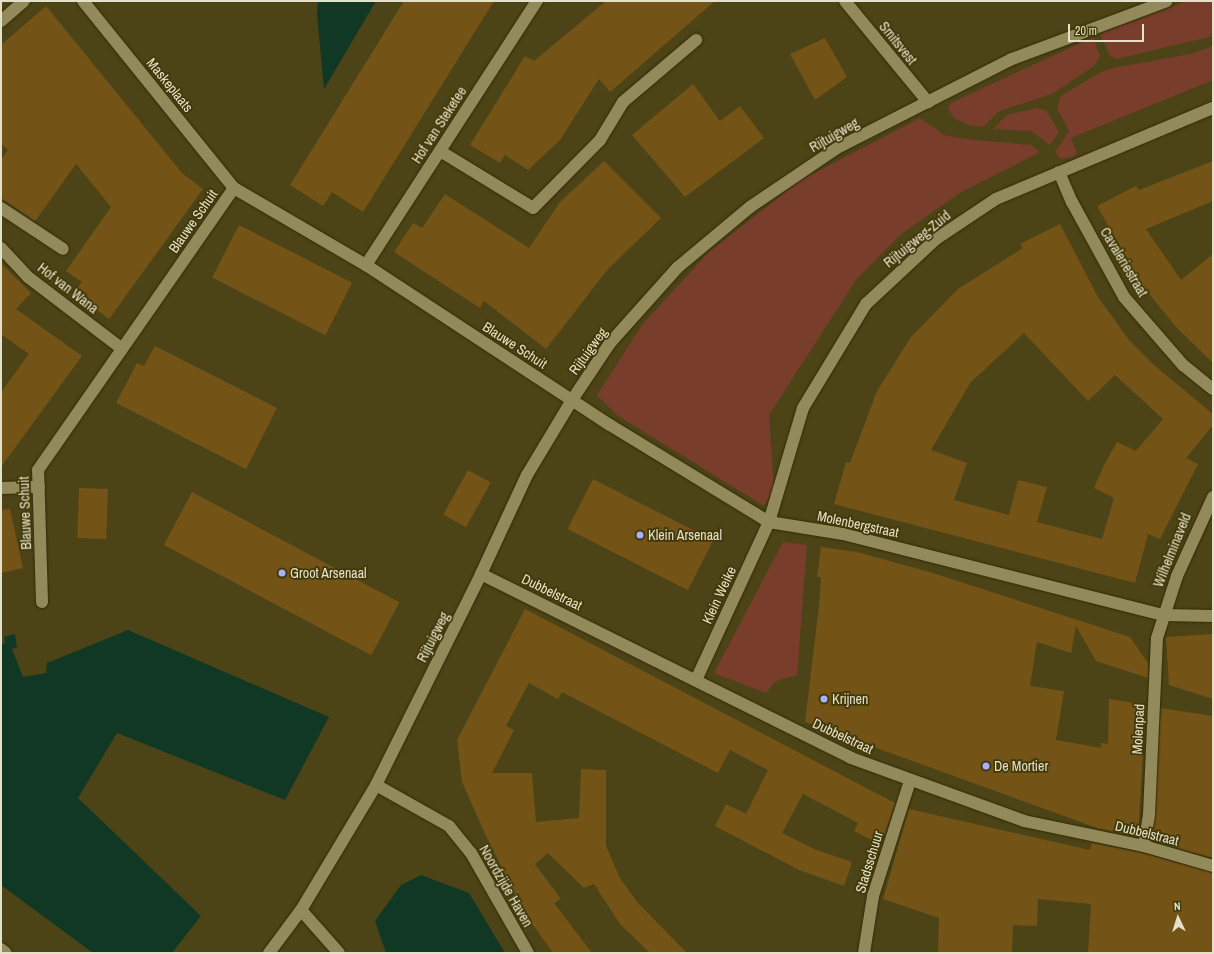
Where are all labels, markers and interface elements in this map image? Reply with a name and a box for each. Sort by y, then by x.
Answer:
scale bar [1070,16,1146,42]
street label: Smitsvest [876,18,920,68]
text: 20 m [1075,23,1097,39]
street label: Maskeplaats [143,55,197,115]
street label: Hof van Steketee [408,83,470,167]
street label: Rijtuigweg [806,114,862,156]
street label: Blauwe Schuit [165,186,221,256]
street label: Rijtuigweg-Zuid [880,207,954,271]
street label: Cavaleriestraat [1097,224,1151,300]
street label: Hof van Wana [34,259,102,317]
street label: Blauwe Schuit [480,318,550,372]
street label: Rijtuigweg [565,324,611,378]
street label: Blauwe Schuit [15,476,35,550]
street label: Molenbergstraat [816,507,900,541]
street label: Wilhelminaveld [1150,510,1194,590]
place label: Klein Arsenaal [648,527,723,543]
marker: Klein Arsenaal [635,530,645,540]
street label: Klein Weike [698,563,740,627]
place label: Groot Arsenaal [290,565,367,581]
marker: Groot Arsenaal [277,568,287,578]
street label: Dubbelstraat [519,570,585,614]
street label: Rijtuigweg [413,609,453,665]
place label: Krijnen [832,691,868,707]
marker: Krijnen [819,694,829,704]
street label: Molenpad [1128,703,1148,755]
street label: Dubbelstraat [810,715,876,757]
place label: De Mortier [994,758,1048,774]
marker: De Mortier [981,761,991,771]
street label: Dubbelstraat [1113,817,1181,849]
street label: Stadsschuur [852,829,886,895]
street label: Noordzijde Haven [476,842,536,930]
north arrow [1158,898,1198,938]
text: N [1173,899,1181,913]

